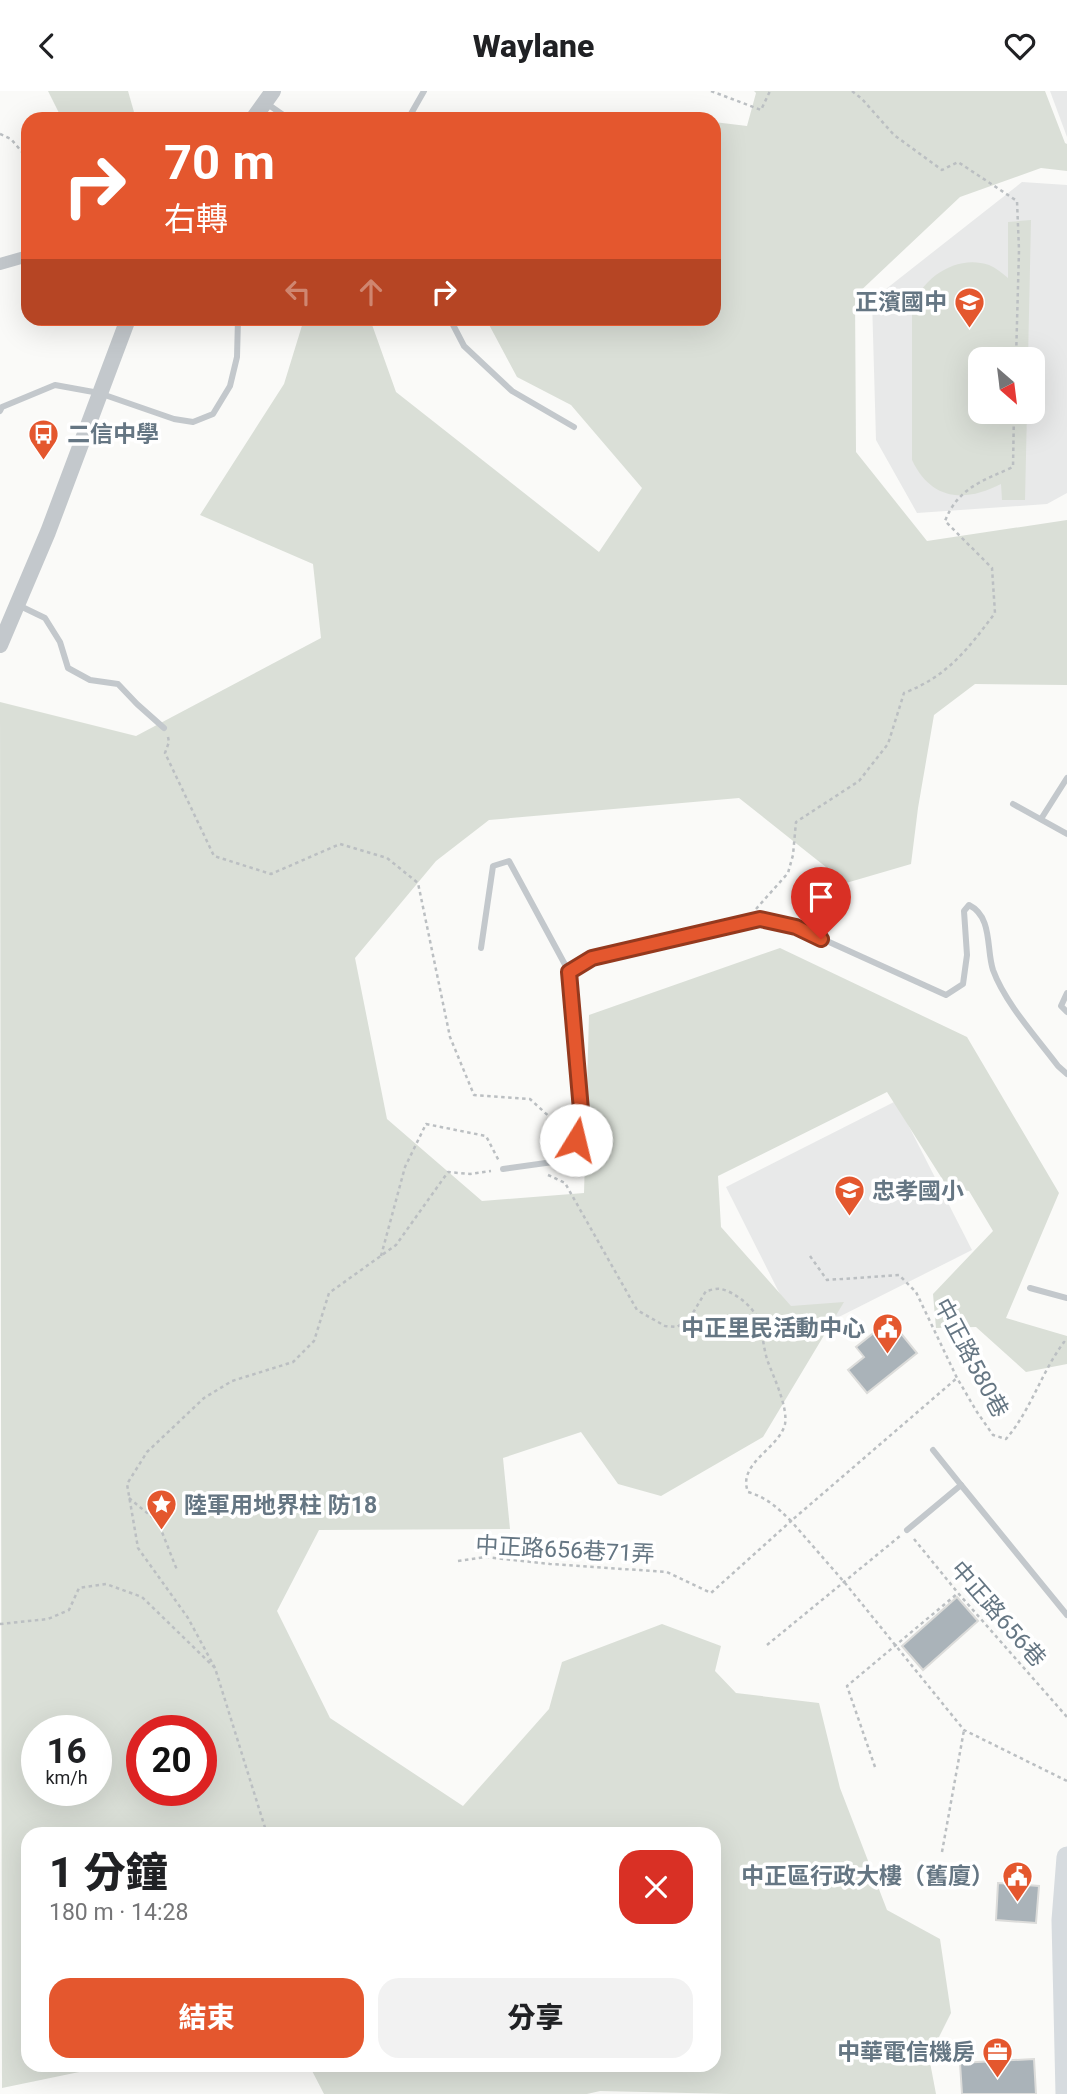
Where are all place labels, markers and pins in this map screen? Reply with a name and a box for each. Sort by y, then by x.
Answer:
school or university icon: 正濱國中 [953,285,987,329]
place label: 正濱國中 [855,289,947,316]
bus stop icon: 二信中學 [27,417,61,461]
place label: 二信中學 [67,421,159,448]
pin [791,867,851,939]
school or university icon: 忠孝國小 [832,1174,866,1218]
place label: 忠孝國小 [872,1178,964,1205]
public building icon: 中正里民活動中心 [871,1311,905,1355]
place label: 中正里民活動中心 [681,1315,865,1342]
place icon: 陸軍用地界柱 防18 [144,1488,178,1532]
place label: 陸軍用地界柱 防18 [184,1492,377,1519]
public building icon: 中正區行政大樓（舊廈） [1000,1859,1034,1903]
place label: 中正區行政大樓（舊廈） [741,1863,994,1890]
office icon: 中華電信機房 [981,2035,1015,2079]
place label: 中華電信機房 [837,2039,975,2066]

